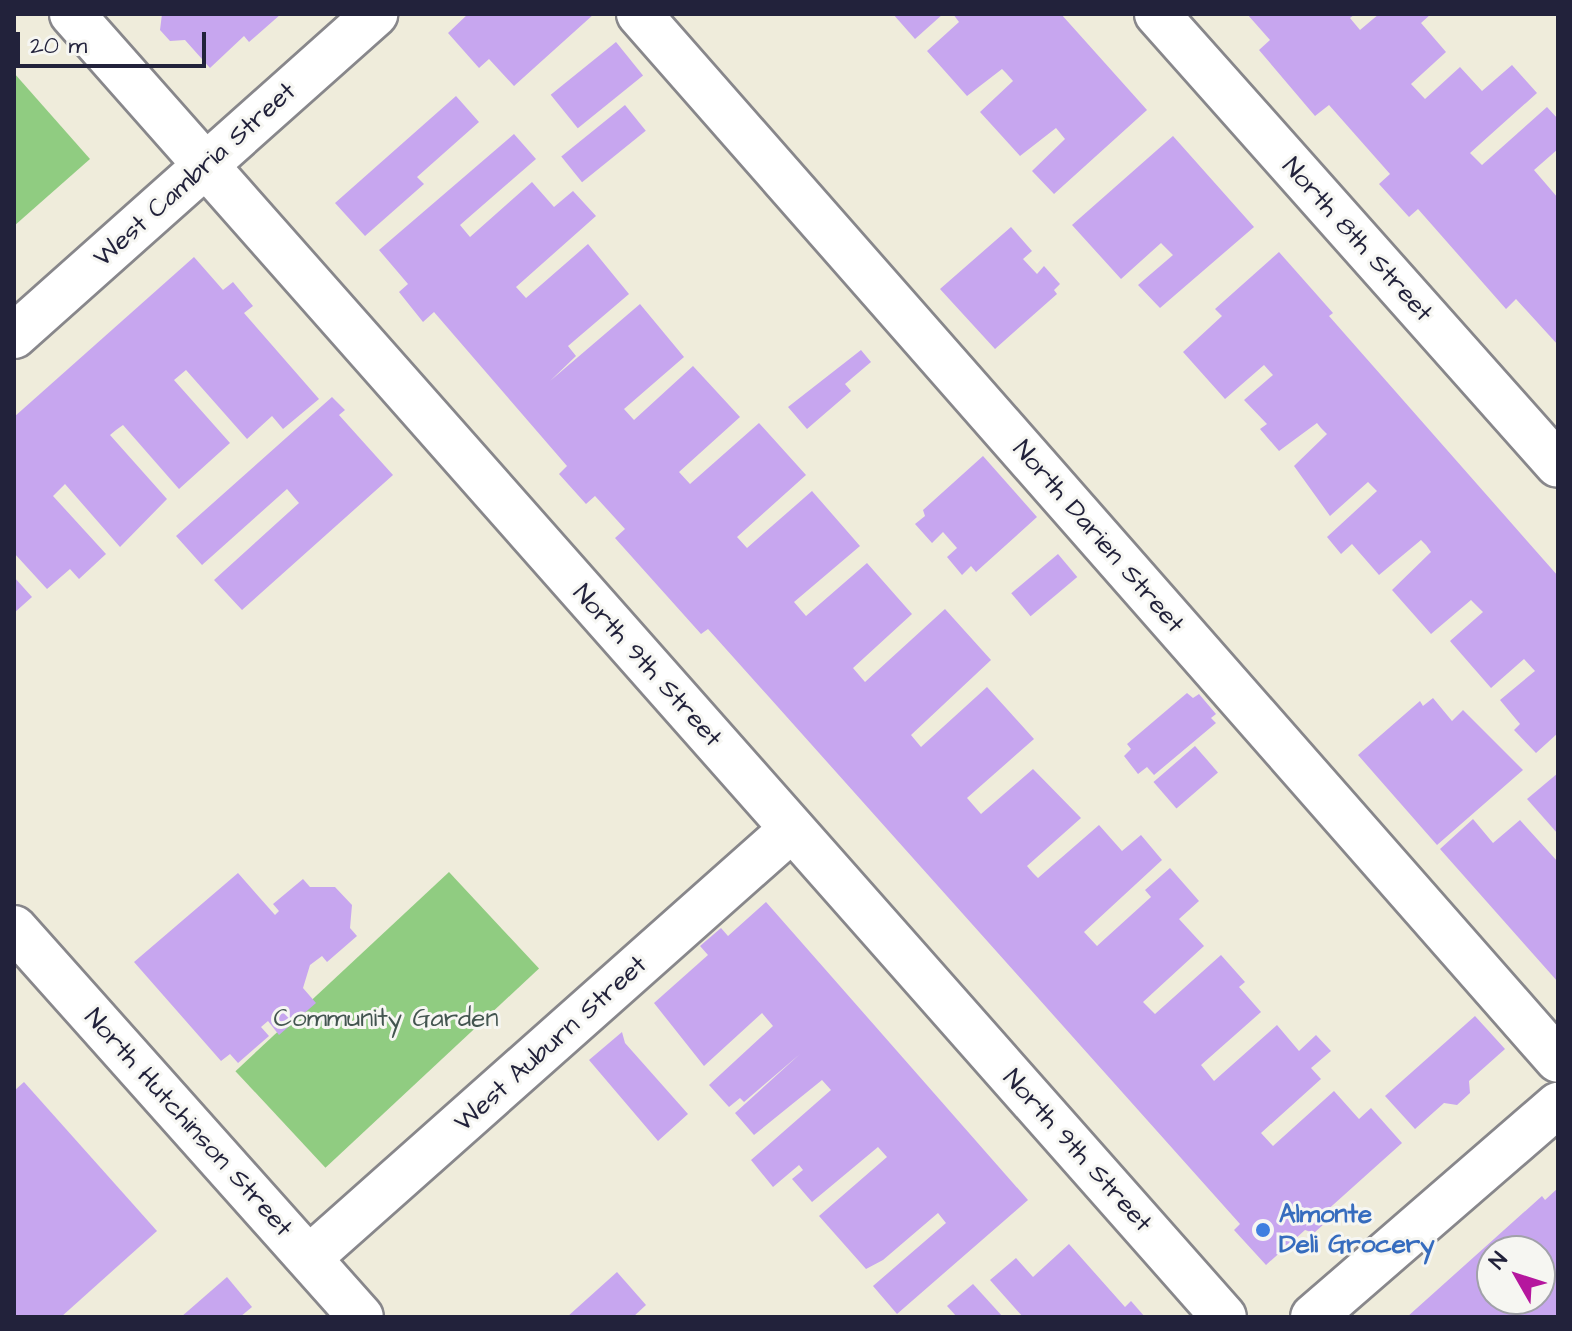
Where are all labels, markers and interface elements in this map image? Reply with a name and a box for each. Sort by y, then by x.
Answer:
scale bar [20,16,210,66]
text: 20 m [30,29,87,63]
street label: West Cambria Street [88,76,302,274]
street label: North 8th Street [1275,152,1439,328]
street label: North Darien Street [1006,434,1190,640]
street label: North 9th Street [566,578,728,754]
street label: West Auburn Street [448,949,654,1139]
street label: North Hutchinson Street [77,1003,299,1243]
park label: Community Garden [274,1003,498,1035]
street label: North 9th Street [996,1063,1158,1239]
place label: Almonte Deli Grocery [1279,1199,1434,1260]
marker: Almonte Deli Grocery [1254,1221,1272,1239]
north arrow [1476,1235,1556,1315]
text: N [1482,1246,1515,1276]

